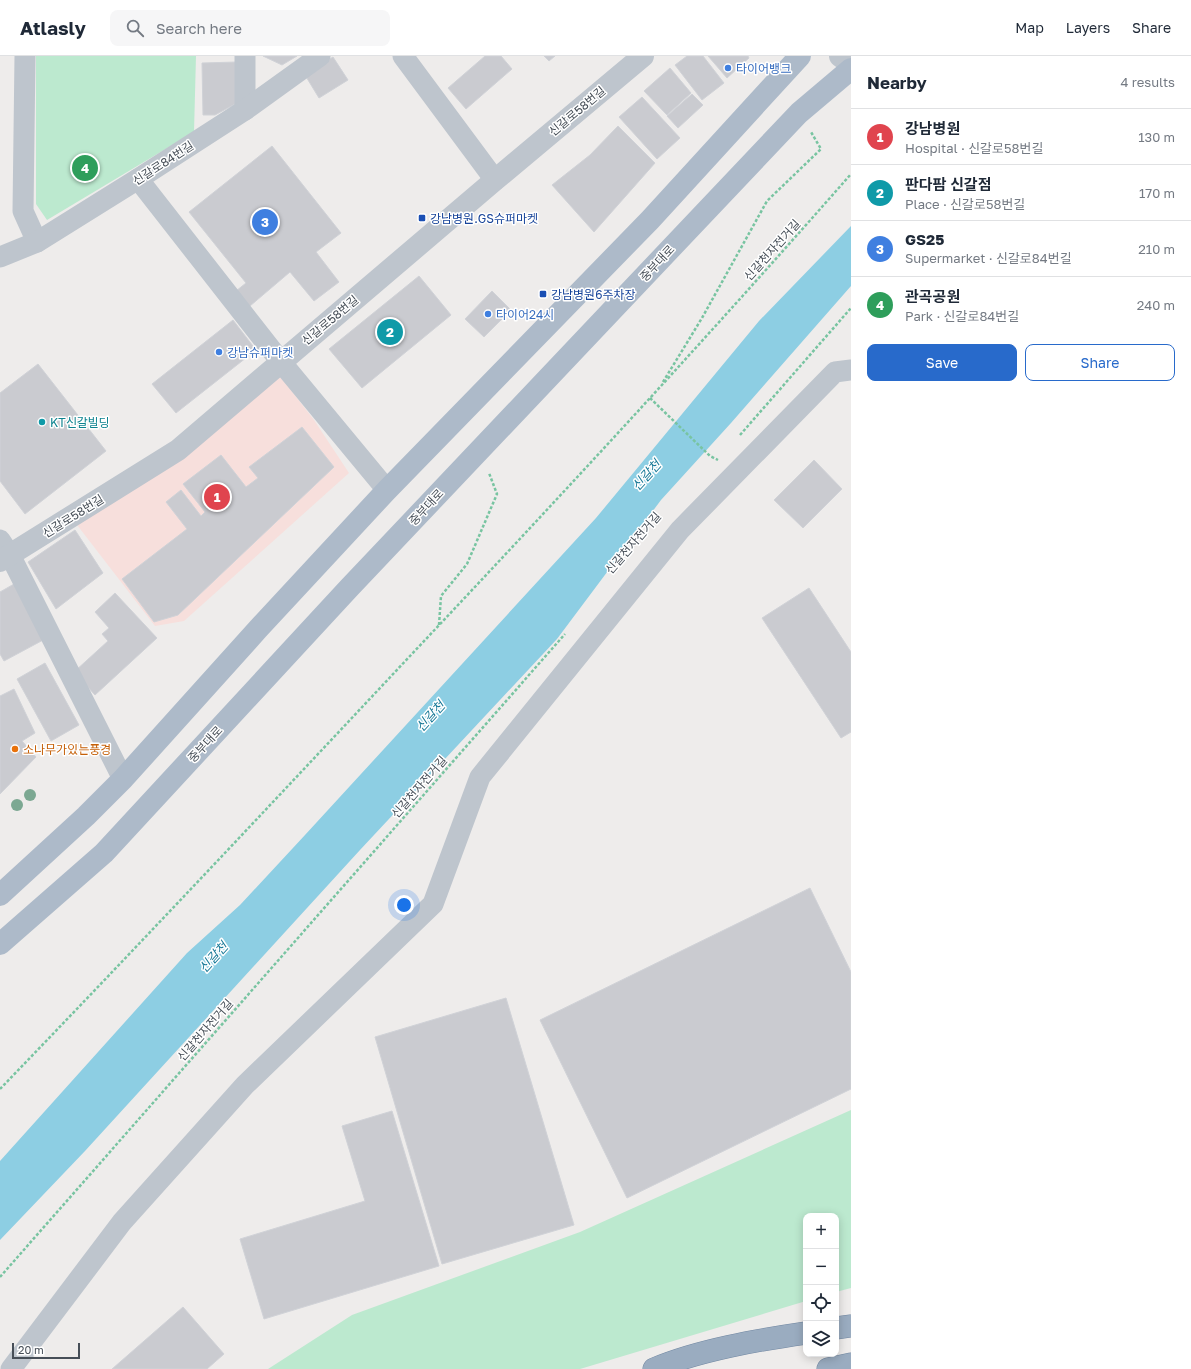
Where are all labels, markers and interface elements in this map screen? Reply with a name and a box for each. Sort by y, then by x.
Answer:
search box [110,10,390,46]
text: Atlasly [20,16,86,39]
icon: search [124,17,146,39]
text: Search here [156,19,242,37]
text: Map [1015,19,1044,36]
text: Layers [1066,19,1110,36]
text: Share [1132,19,1171,36]
place label: 타이어뱅크 [736,61,791,76]
marker: 타이어뱅크 [723,63,733,73]
text: Nearby [867,72,927,93]
text: 4 results [1121,74,1175,90]
street label: 신갈로58번길 [546,83,608,139]
text: 강남병원 [905,119,960,137]
text: 1 [877,129,883,145]
text: 130 m [1138,129,1175,145]
street label: 신갈로84번길 [130,138,196,188]
text: Hospital · 신갈로58번길 [905,140,1043,156]
pin: 4 [72,153,98,183]
text: 판다팜 신갈점 [905,175,992,193]
text: 2 [876,185,884,201]
text: 170 m [1139,185,1175,201]
text: Place · 신갈로58번길 [905,196,1025,212]
pin: 3 [252,207,278,237]
place label: 강남병원.GS슈퍼마켓 [430,211,538,226]
marker: 강남병원.GS슈퍼마켓 [417,213,427,223]
street label: 신갈천자전거길 [741,216,803,284]
text: GS25 [905,230,944,248]
text: 3 [876,241,884,257]
text: 210 m [1138,241,1175,257]
street label: 중부대로 [636,242,678,284]
text: Supermarket · 신갈로84번길 [905,250,1072,266]
place label: 강남병원6주차장 [551,287,636,302]
text: 관곡공원 [905,287,960,305]
marker: 강남병원6주차장 [538,289,548,299]
street label: 신갈로58번길 [299,292,361,348]
text: 4 [876,297,884,313]
text: 240 m [1137,297,1175,313]
place label: 타이어24시 [496,307,554,322]
text: Park · 신갈로84번길 [905,308,1019,324]
marker: 타이어24시 [483,309,493,319]
pin: 2 [377,317,403,347]
button: Save [867,344,1017,381]
button: Share [1025,344,1175,381]
place label: 강남슈퍼마켓 [227,345,293,360]
marker: 강남슈퍼마켓 [214,347,224,357]
place label: KT신갈빌딩 [50,415,110,430]
marker: KT신갈빌딩 [37,417,47,427]
water label: 신갈천 [628,456,665,494]
pin: 1 [204,482,230,512]
street label: 중부대로 [405,486,447,528]
street label: 신갈로58번길 [40,491,106,541]
street label: 신갈천자전거길 [602,509,664,577]
water label: 신갈천 [412,697,449,735]
street label: 중부대로 [184,723,226,765]
place label: 소나무가있는풍경 [23,742,111,757]
marker: 소나무가있는풍경 [10,744,20,754]
street label: 신갈천자전거길 [388,753,450,821]
your location [394,895,414,915]
water label: 신갈천 [195,938,232,976]
street label: 신갈천자전거길 [174,996,236,1064]
map controls [803,1213,839,1357]
button: + [803,1213,839,1249]
button: − [803,1249,839,1285]
button: locate [803,1285,839,1321]
button: layers [803,1321,839,1357]
scale bar [12,1341,80,1360]
text: 20 m [18,1343,44,1356]

